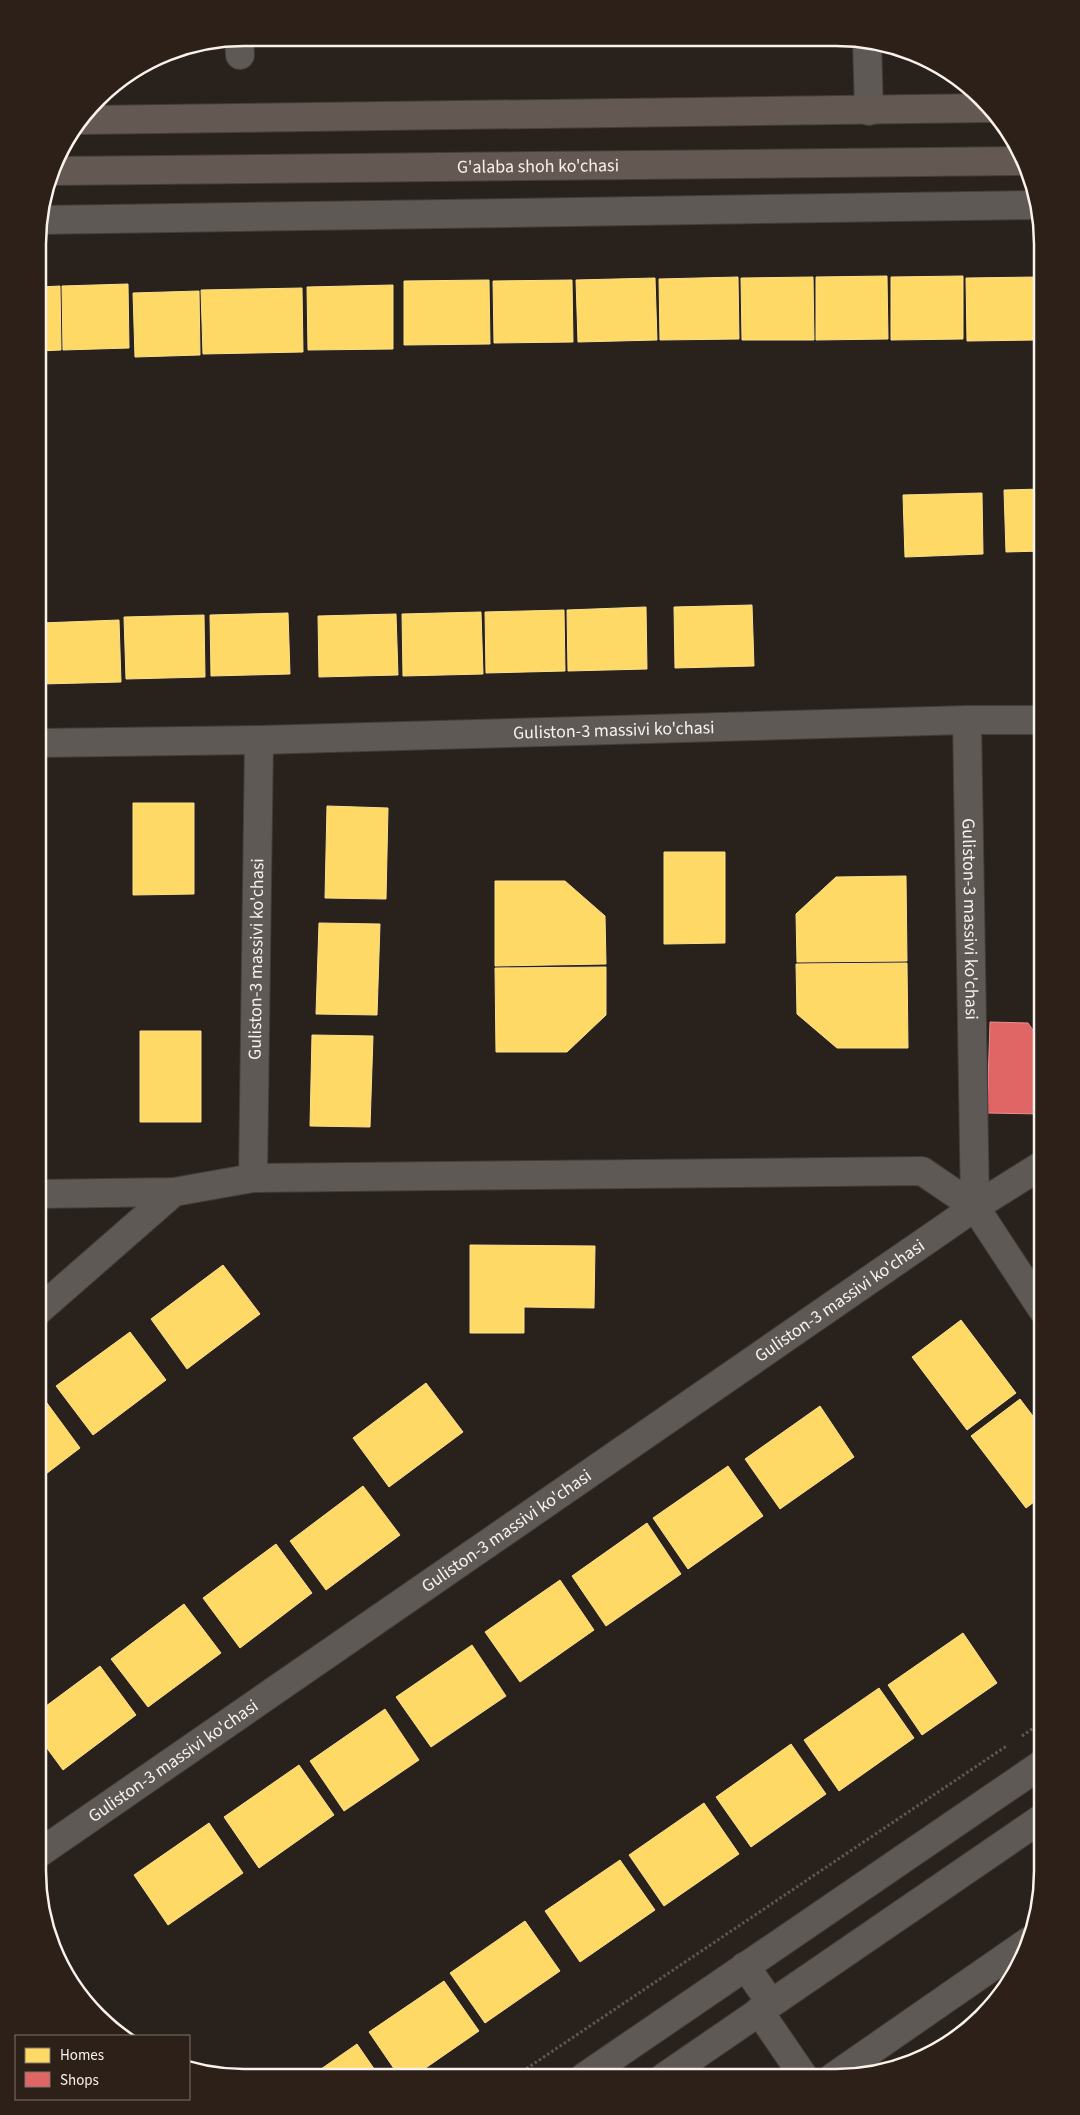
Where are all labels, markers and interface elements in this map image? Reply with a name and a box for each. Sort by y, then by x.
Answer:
street label: G'alaba shoh ko'chasi [457,153,619,179]
street label: Guliston-3 massivi ko'chasi [513,715,715,745]
street label: Guliston-3 massivi ko'chasi [956,818,984,1020]
street label: Guliston-3 massivi ko'chasi [242,858,270,1060]
street label: Guliston-3 massivi ko'chasi [749,1233,930,1368]
street label: Guliston-3 massivi ko'chasi [416,1463,596,1598]
street label: Guliston-3 massivi ko'chasi [83,1693,263,1828]
legend [15,2035,190,2100]
text: Homes [60,2045,104,2066]
text: Shops [60,2070,99,2091]

